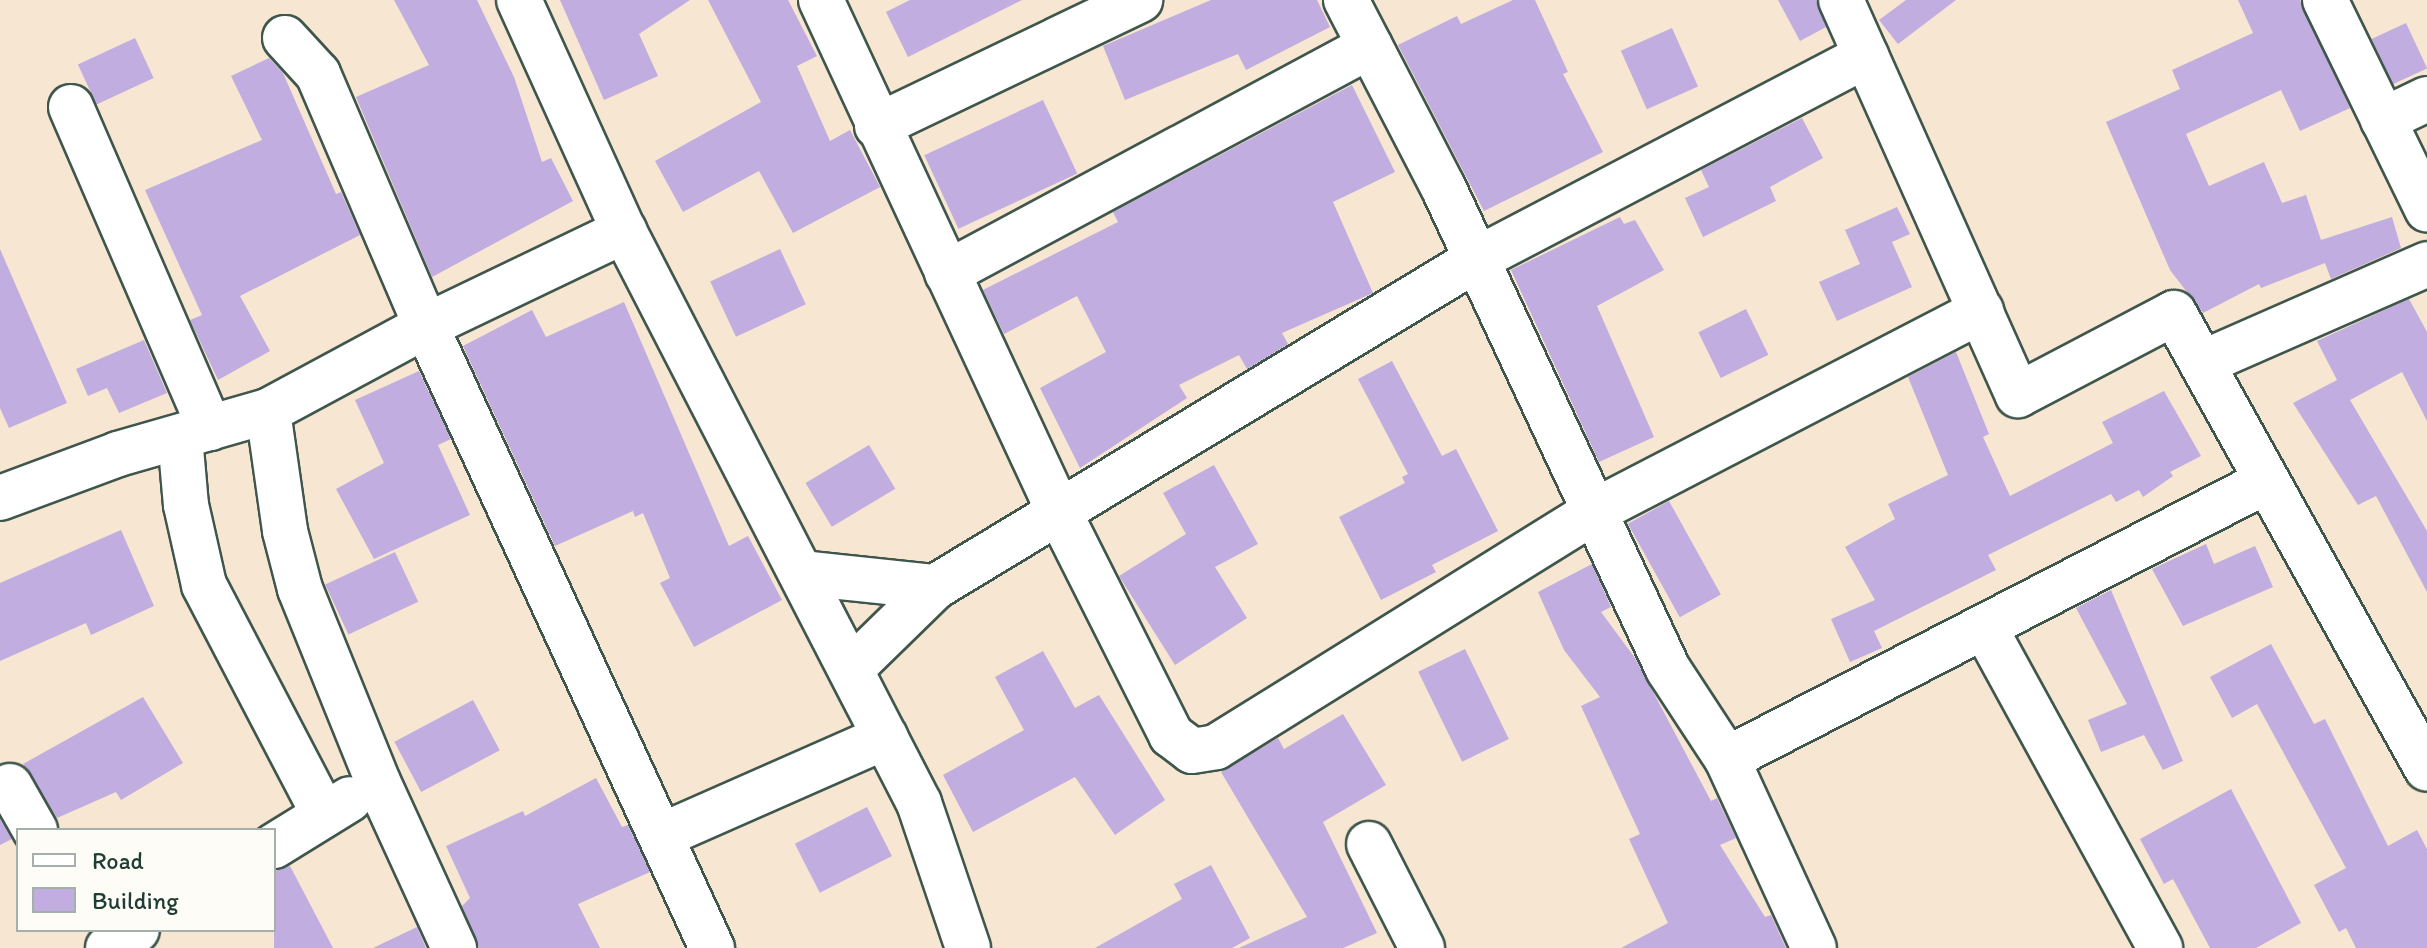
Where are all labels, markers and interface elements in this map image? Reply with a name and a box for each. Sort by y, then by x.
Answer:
legend [16,828,276,932]
text: Road [92,846,144,875]
text: Building [92,886,179,915]

